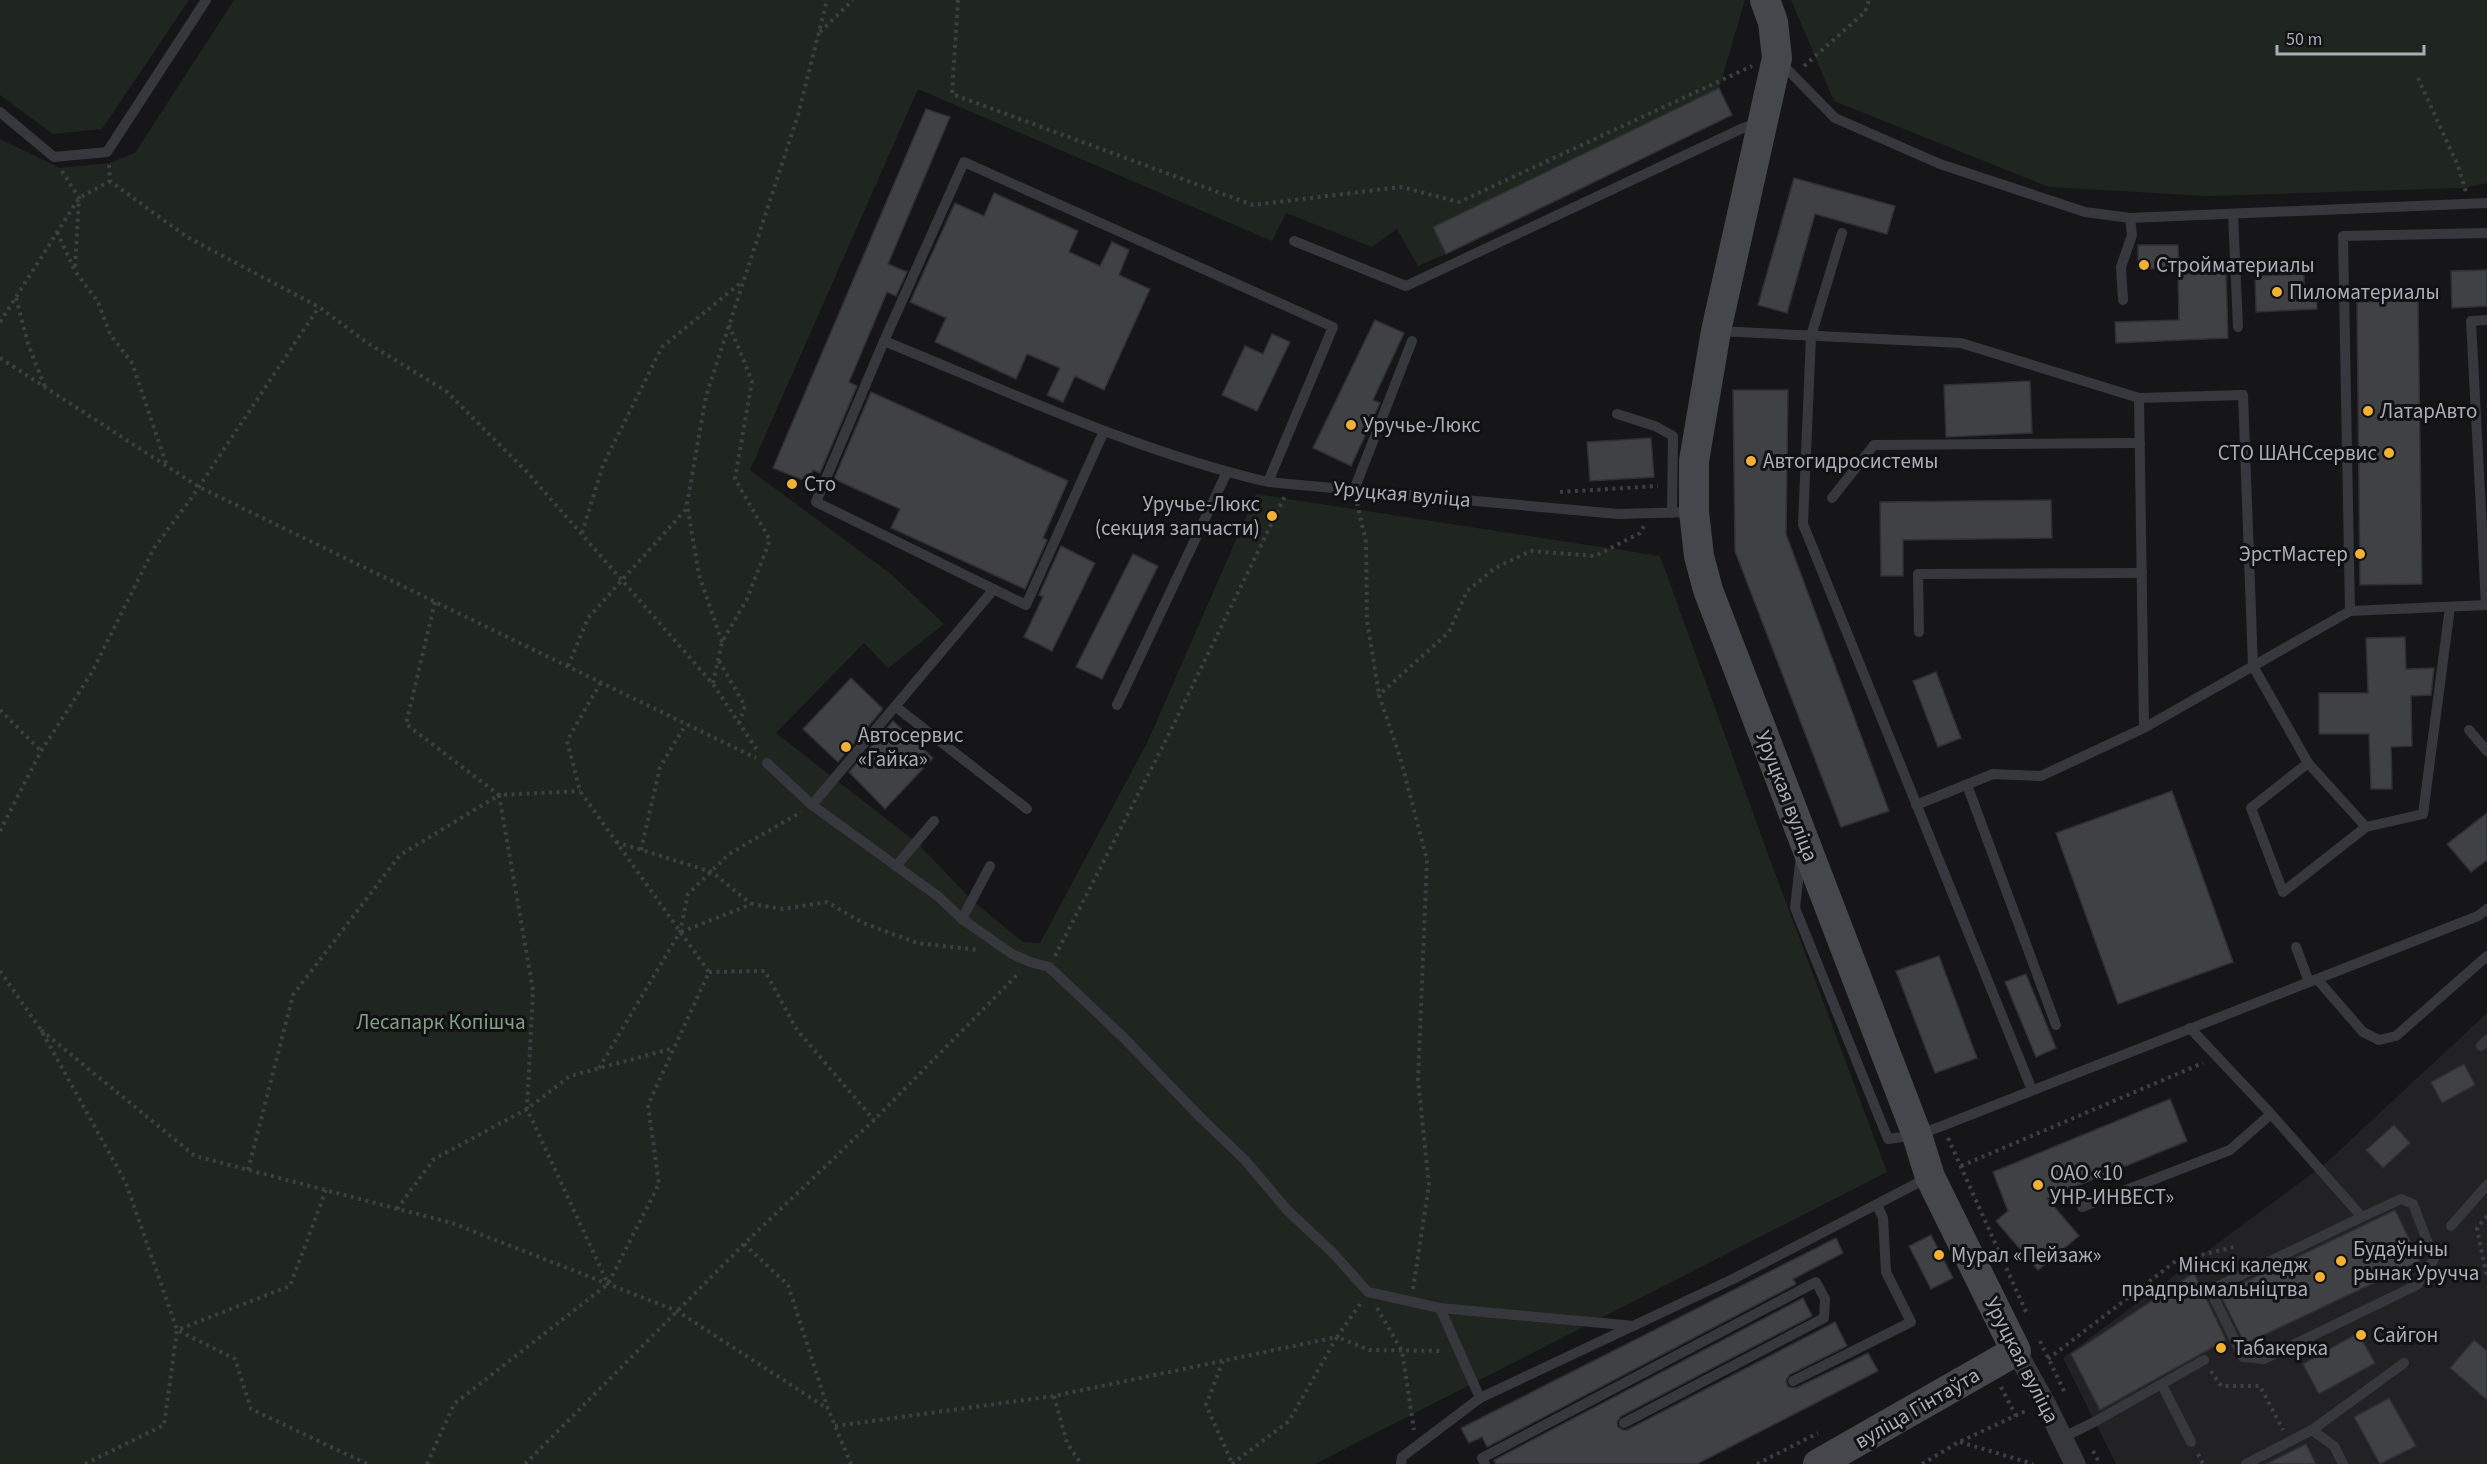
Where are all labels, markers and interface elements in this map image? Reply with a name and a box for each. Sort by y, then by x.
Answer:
scale bar [2277,18,2424,56]
text: 50 m [2286,27,2322,52]
place label: Стройматериалы [2156,250,2315,280]
marker: Стройматериалы [2137,258,2151,272]
place label: Пиломатериалы [2289,277,2440,307]
marker: Пиломатериалы [2270,285,2284,299]
place label: ЛатарАвто [2380,396,2477,426]
marker: ЛатарАвто [2361,404,2375,418]
place label: Уручье-Люкс [1363,410,1481,440]
marker: Уручье-Люкс [1344,418,1358,432]
place label: СТО ШАНСсервис [2218,438,2377,468]
place label: Автогидросистемы [1763,446,1938,476]
marker: СТО ШАНСсервис [2382,446,2396,460]
marker: Автогидросистемы [1744,454,1758,468]
place label: Сто [804,469,836,499]
street label: Уруцкая вуліца [1332,473,1472,515]
marker: Сто [785,477,799,491]
place label: Уручье-Люкс (секция запчасти) [1095,489,1260,543]
marker: Уручье-Люкс (секция запчасти) [1265,509,1279,523]
place label: ЭрстМастер [2239,539,2348,569]
marker: ЭрстМастер [2353,547,2367,561]
place label: Автосервис «Гайка» [858,720,964,774]
street label: Уруцкая вуліца [1748,726,1826,866]
marker: Автосервис «Гайка» [839,740,853,754]
park label: Лесапарк Копішча [356,1007,526,1037]
place label: ОАО «10 УНР-ИНВЕСТ» [2050,1158,2174,1212]
marker: ОАО «10 УНР-ИНВЕСТ» [2031,1178,2045,1192]
place label: Будаўнічы рынак Уручча [2353,1234,2479,1288]
place label: Мурал «Пейзаж» [1951,1240,2101,1270]
marker: Мурал «Пейзаж» [1932,1248,1946,1262]
place label: Мінскі каледж прадпрымальніцтва [2121,1250,2309,1304]
marker: Будаўнічы рынак Уручча [2334,1254,2348,1268]
marker: Мінскі каледж прадпрымальніцтва [2313,1270,2327,1284]
street label: Уруцкая вуліца [1977,1292,2067,1428]
place label: Сайгон [2373,1320,2438,1350]
marker: Сайгон [2354,1328,2368,1342]
place label: Табакерка [2233,1333,2328,1363]
marker: Табакерка [2214,1341,2228,1355]
street label: вуліца Гінтаўта [1849,1360,1985,1456]

